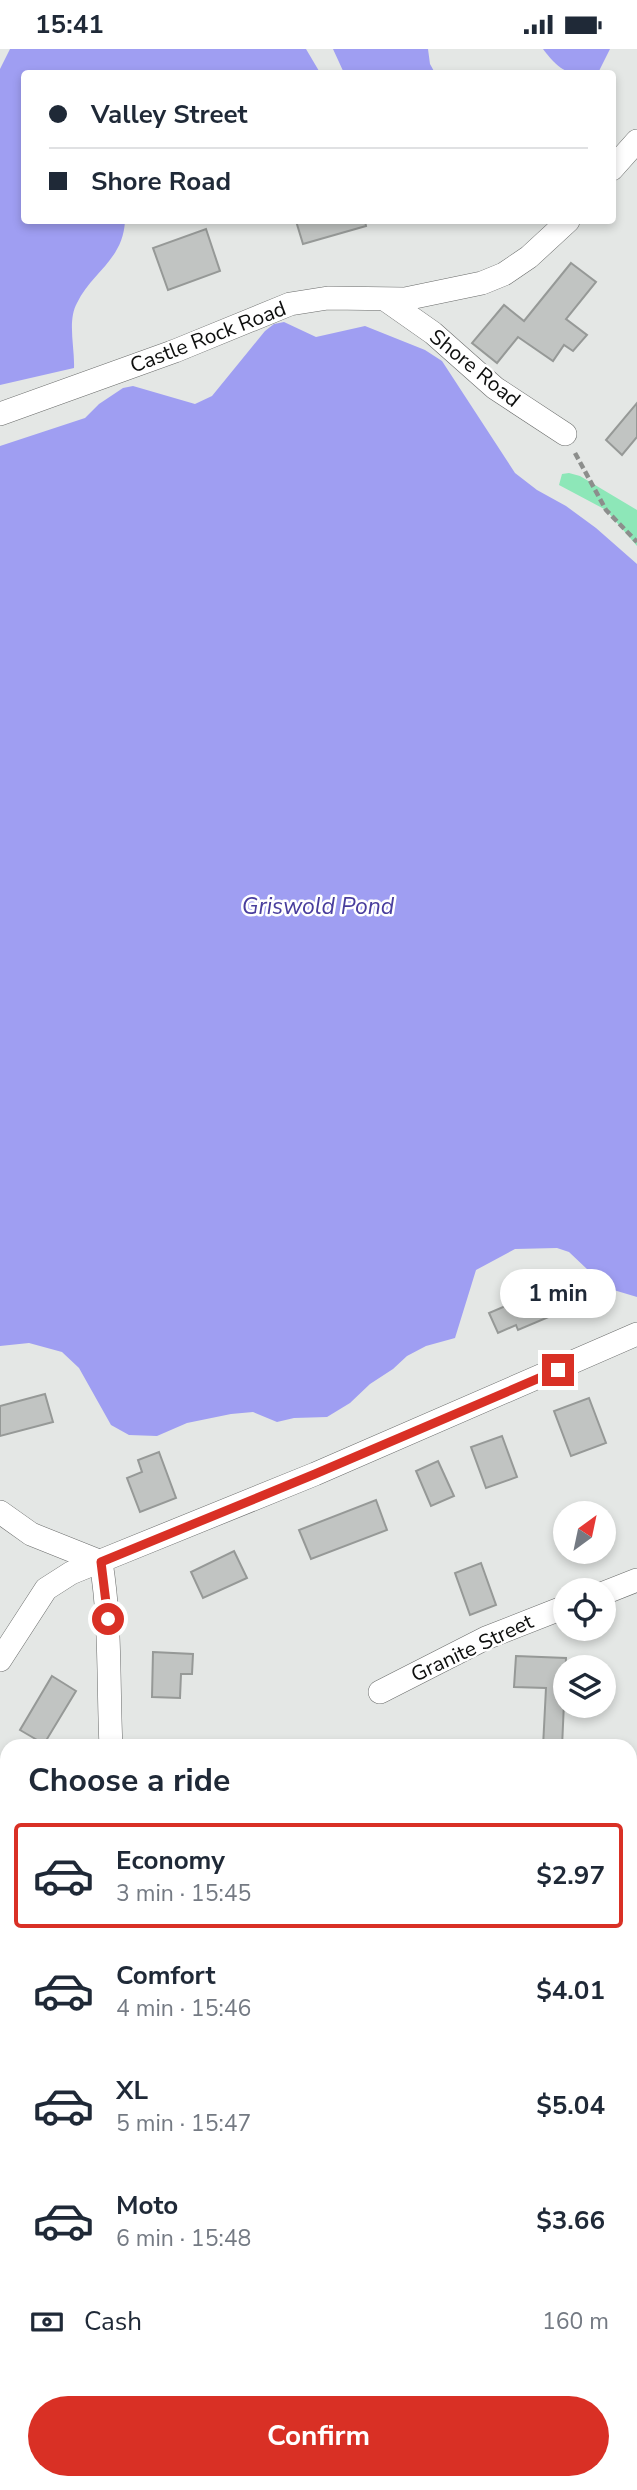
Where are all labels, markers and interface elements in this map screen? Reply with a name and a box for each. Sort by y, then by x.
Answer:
text: 15:41 [35,7,104,42]
text: Valley Street [91,97,248,132]
text: Shore Road [91,164,231,199]
street label: Castle Rock Road [126,294,290,380]
street label: Shore Road [424,323,526,413]
water label: Griswold Pond [242,891,395,922]
callout: 1 min [500,1269,616,1317]
text: 1 min [528,1278,588,1309]
route end [542,1354,574,1386]
north arrow [553,1501,616,1565]
map controls [553,1501,616,1718]
button: locate [553,1578,616,1641]
route start [92,1603,124,1635]
street label: Granite Street [406,1607,538,1689]
button: layers [553,1655,616,1718]
text: Choose a ride [28,1759,230,1802]
text: Economy [116,1843,225,1878]
icon: car [32,1844,95,1907]
text: $2.97 [536,1858,605,1893]
text: 3 min · 15:45 [116,1878,251,1909]
text: Comfort [116,1958,216,1993]
icon: car [32,1959,95,2022]
text: $4.01 [536,1973,605,2008]
text: 4 min · 15:46 [116,1993,251,2024]
text: XL [116,2073,148,2108]
icon: car [32,2074,95,2137]
text: $5.04 [536,2088,605,2123]
text: 5 min · 15:47 [116,2108,251,2139]
text: Moto [116,2188,178,2223]
icon: car [32,2189,95,2252]
text: $3.66 [536,2203,605,2238]
text: 6 min · 15:48 [116,2223,251,2254]
icon: cash [28,2303,66,2341]
text: Cash [84,2304,142,2339]
text: 160 m [542,2306,609,2337]
button: Confirm [28,2396,609,2476]

